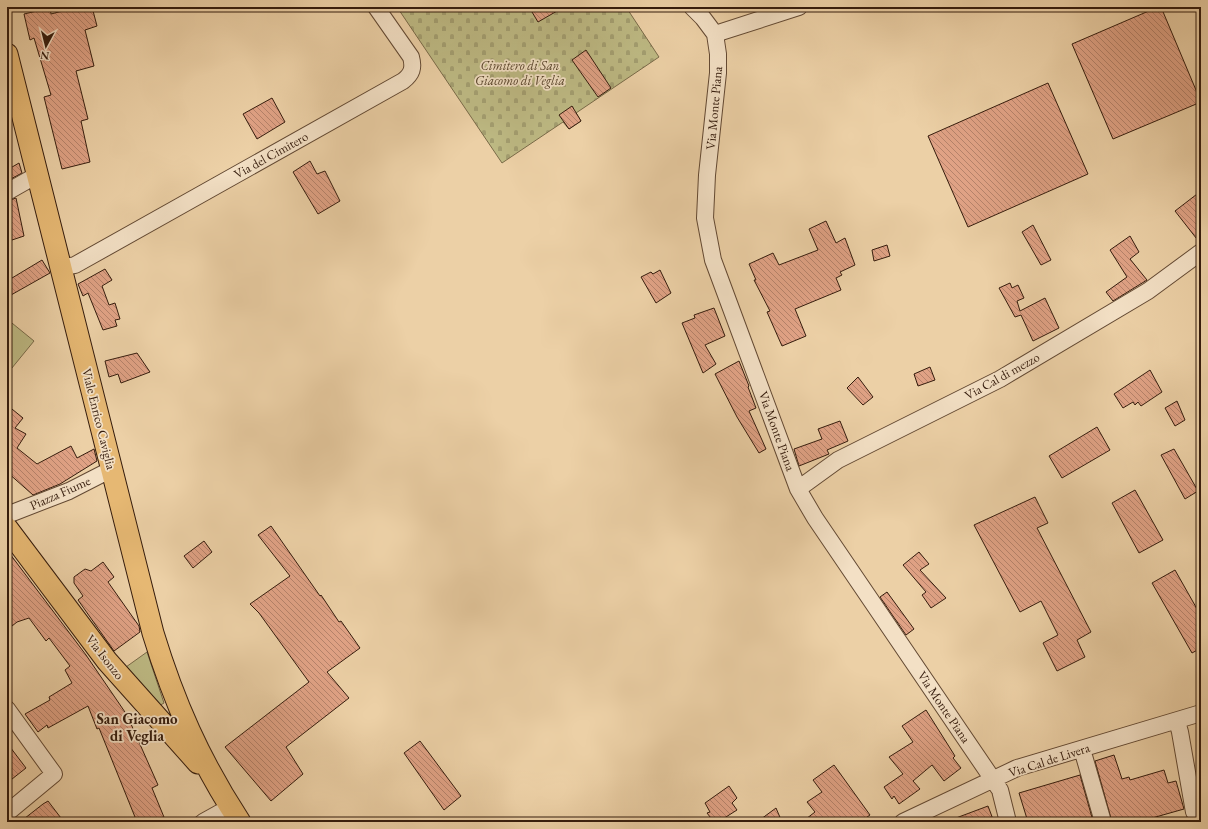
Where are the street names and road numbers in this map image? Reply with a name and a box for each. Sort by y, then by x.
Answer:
street label: Via Monte Piana [702,65,726,150]
street label: Via del Cimitero [231,128,311,182]
street label: Via Cal di mezzo [961,348,1043,404]
street label: Viale Enrico Caviglia [78,367,120,472]
street label: Via Monte Piana [755,389,800,474]
street label: Piazza Fiume [27,472,93,514]
street label: Via Isonzo [82,631,128,683]
street label: Via Monte Piana [914,668,975,747]
street label: Via Cal de Livera [1006,739,1093,781]

